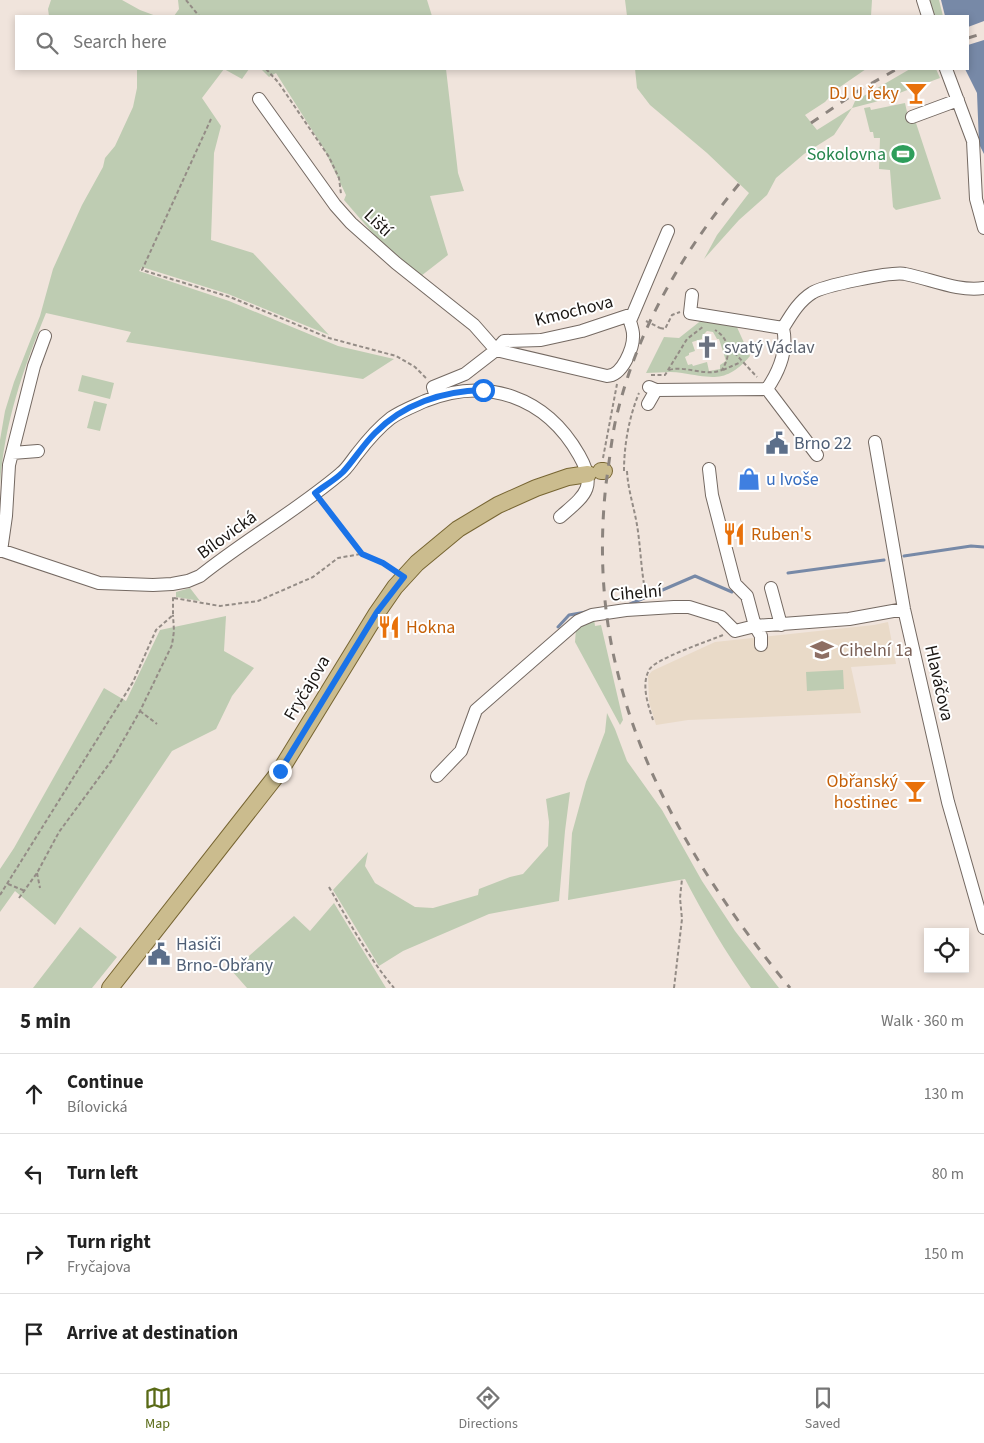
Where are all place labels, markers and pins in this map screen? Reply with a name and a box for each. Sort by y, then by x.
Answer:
bar icon: DJ U řeky [903,80,929,106]
place label: DJ U řeky [829,81,900,106]
sports icon: Sokolovna [890,141,916,167]
place label: Sokolovna [807,142,886,167]
church icon: svatý Václav [694,334,720,360]
place label: svatý Václav [724,335,815,360]
public building icon: Brno 22 [764,430,790,456]
place label: Brno 22 [794,431,852,456]
shop icon: u Ivoše [736,466,762,492]
place label: u Ivoše [766,467,819,492]
restaurant icon: Ruben's [721,521,747,547]
place label: Ruben's [751,522,811,547]
restaurant icon: Hokna [376,614,402,640]
place label: Hokna [406,615,455,640]
school or university icon: Cihelní 1a [809,637,835,663]
place label: Cihelní 1a [839,638,913,663]
place label: Obřanský hostinec [826,769,899,815]
bar icon: Obřanský hostinec [902,778,928,804]
place label: Hasiči Brno-Obřany [176,932,274,978]
public building icon: Hasiči Brno-Obřany [146,941,172,967]

